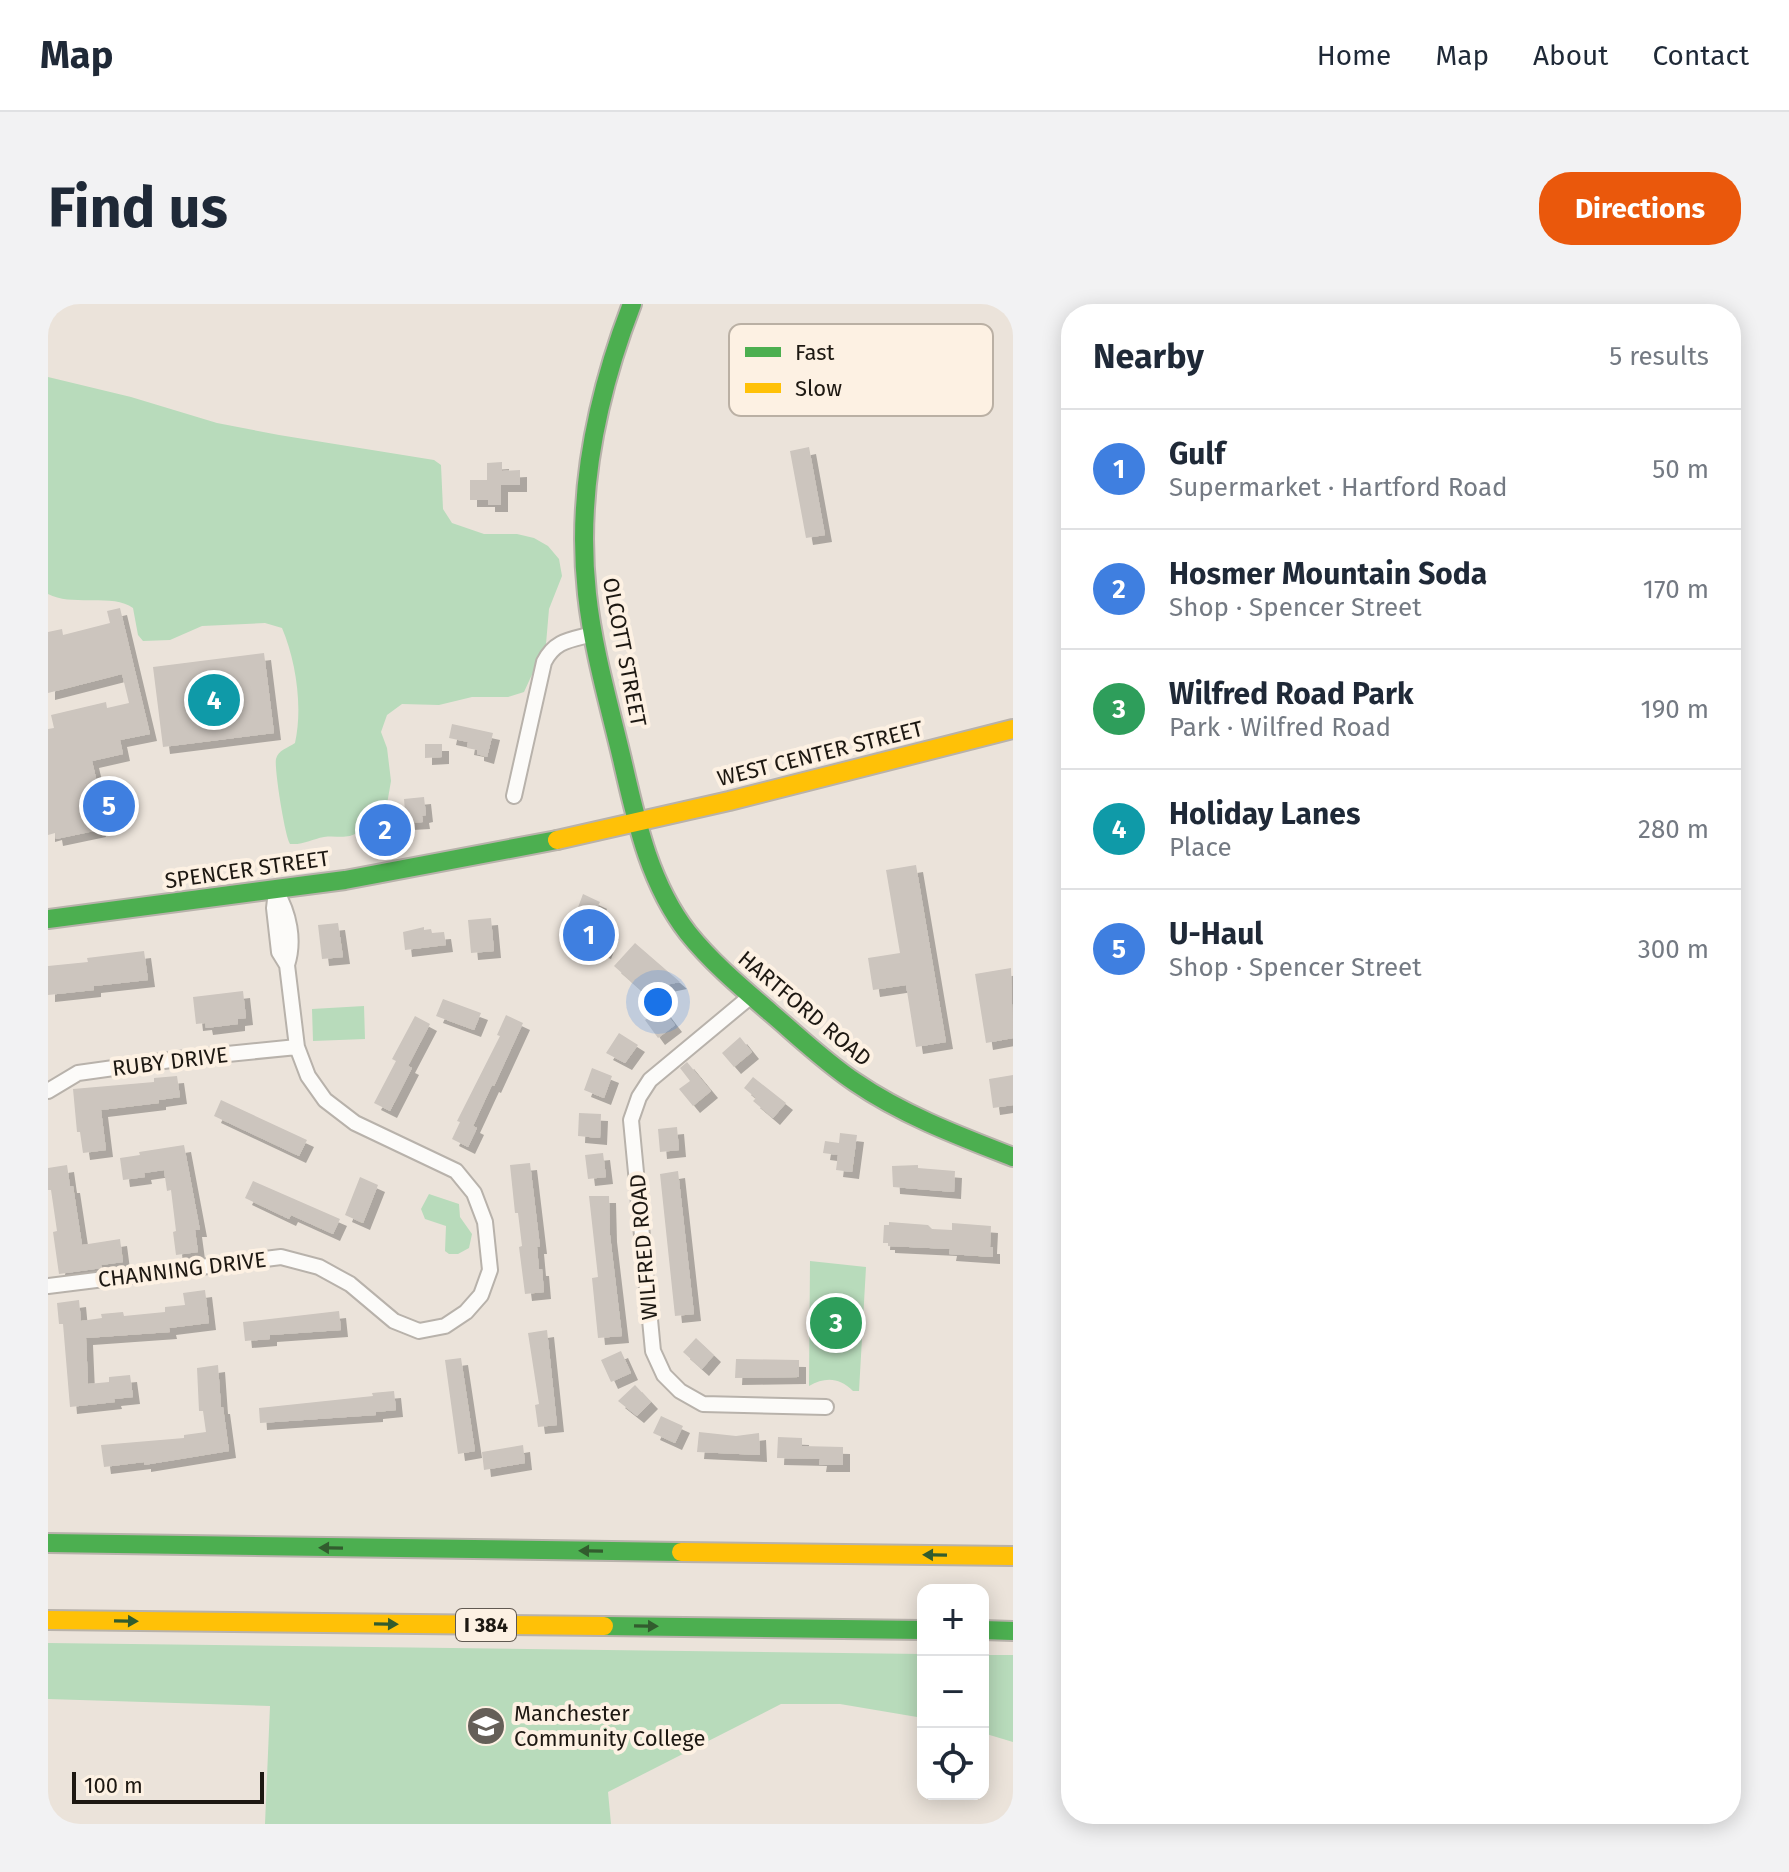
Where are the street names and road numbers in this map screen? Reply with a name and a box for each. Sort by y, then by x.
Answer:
street label: OLCOTT STREET [597,575,652,729]
street label: WEST CENTER STREET [715,715,926,792]
street label: SPENCER STREET [163,844,332,894]
street label: HARTFORD ROAD [733,945,877,1072]
street label: RUBY DRIVE [111,1041,230,1082]
street label: WILFRED ROAD [624,1173,663,1321]
street label: CHANNING DRIVE [96,1246,268,1293]
road number: I 384 [456,1609,516,1641]

